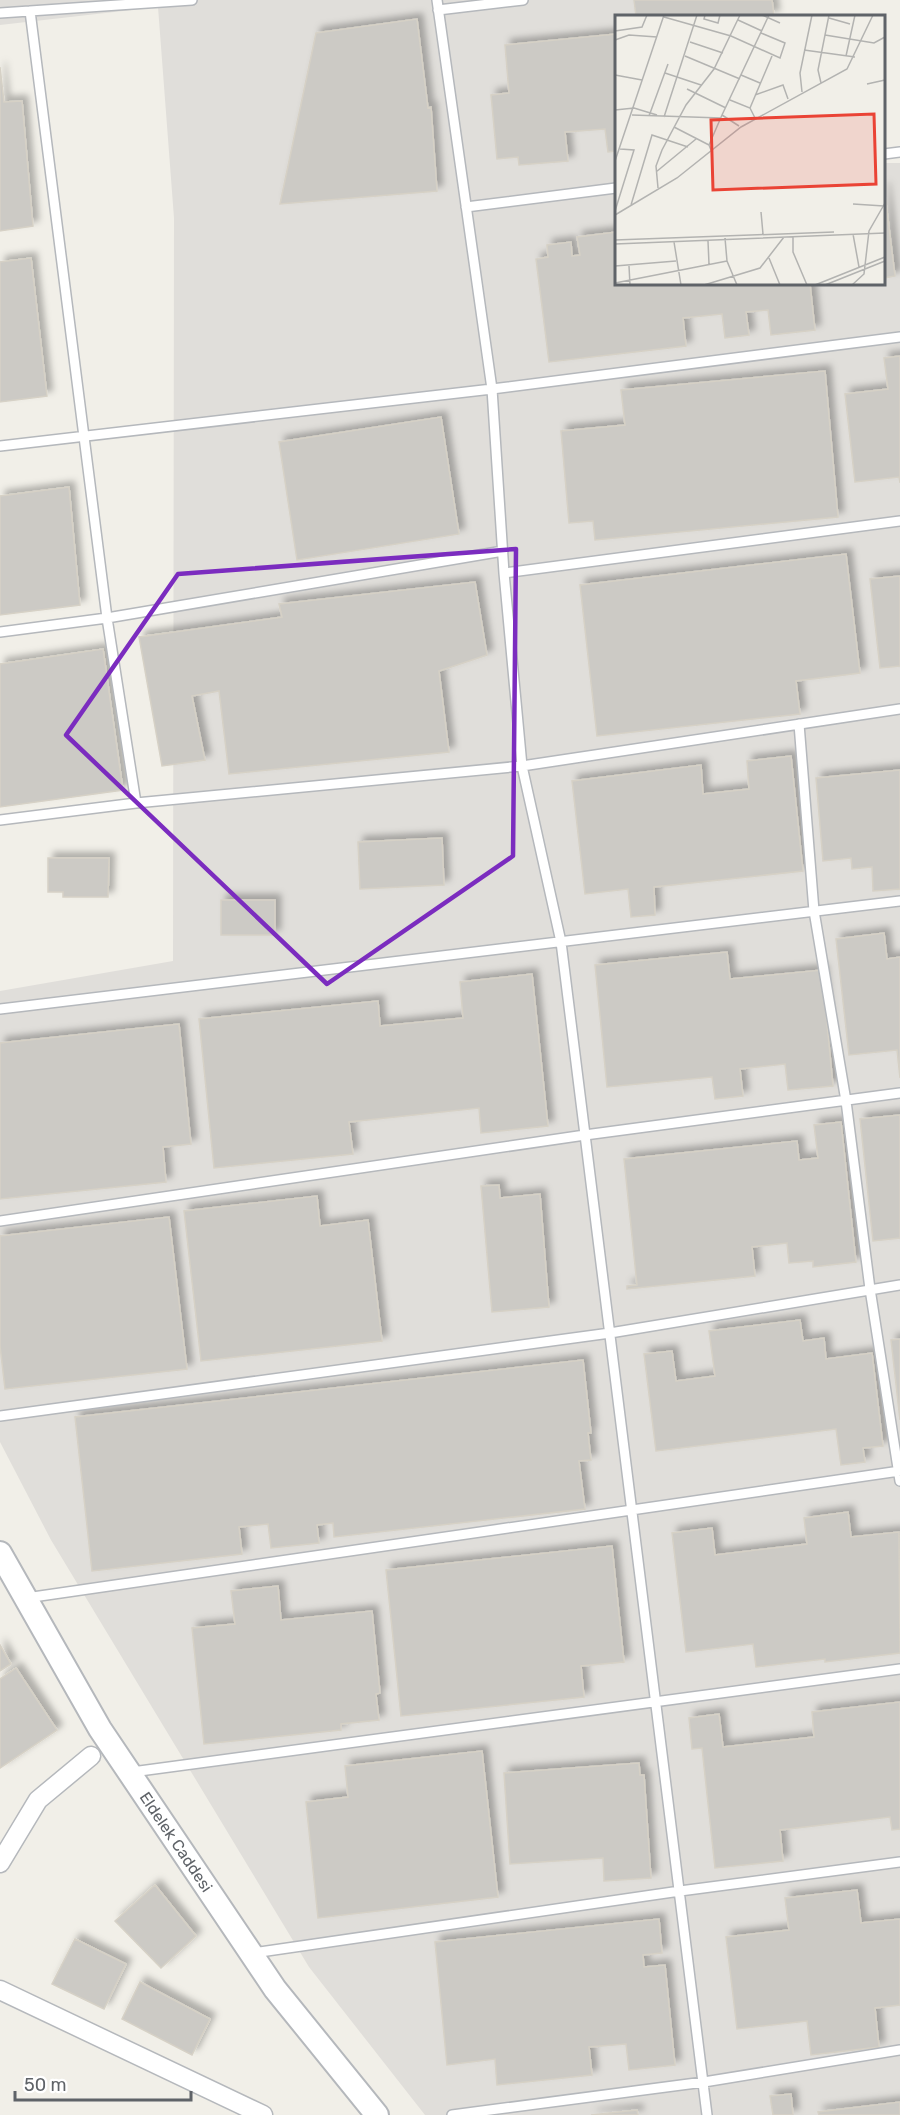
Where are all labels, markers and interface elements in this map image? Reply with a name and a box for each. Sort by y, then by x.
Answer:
inset map [615,15,885,285]
street label: Eldelek Caddesi [136,1788,216,1896]
scale bar [15,2064,190,2102]
text: 50 m [24,2074,67,2096]

